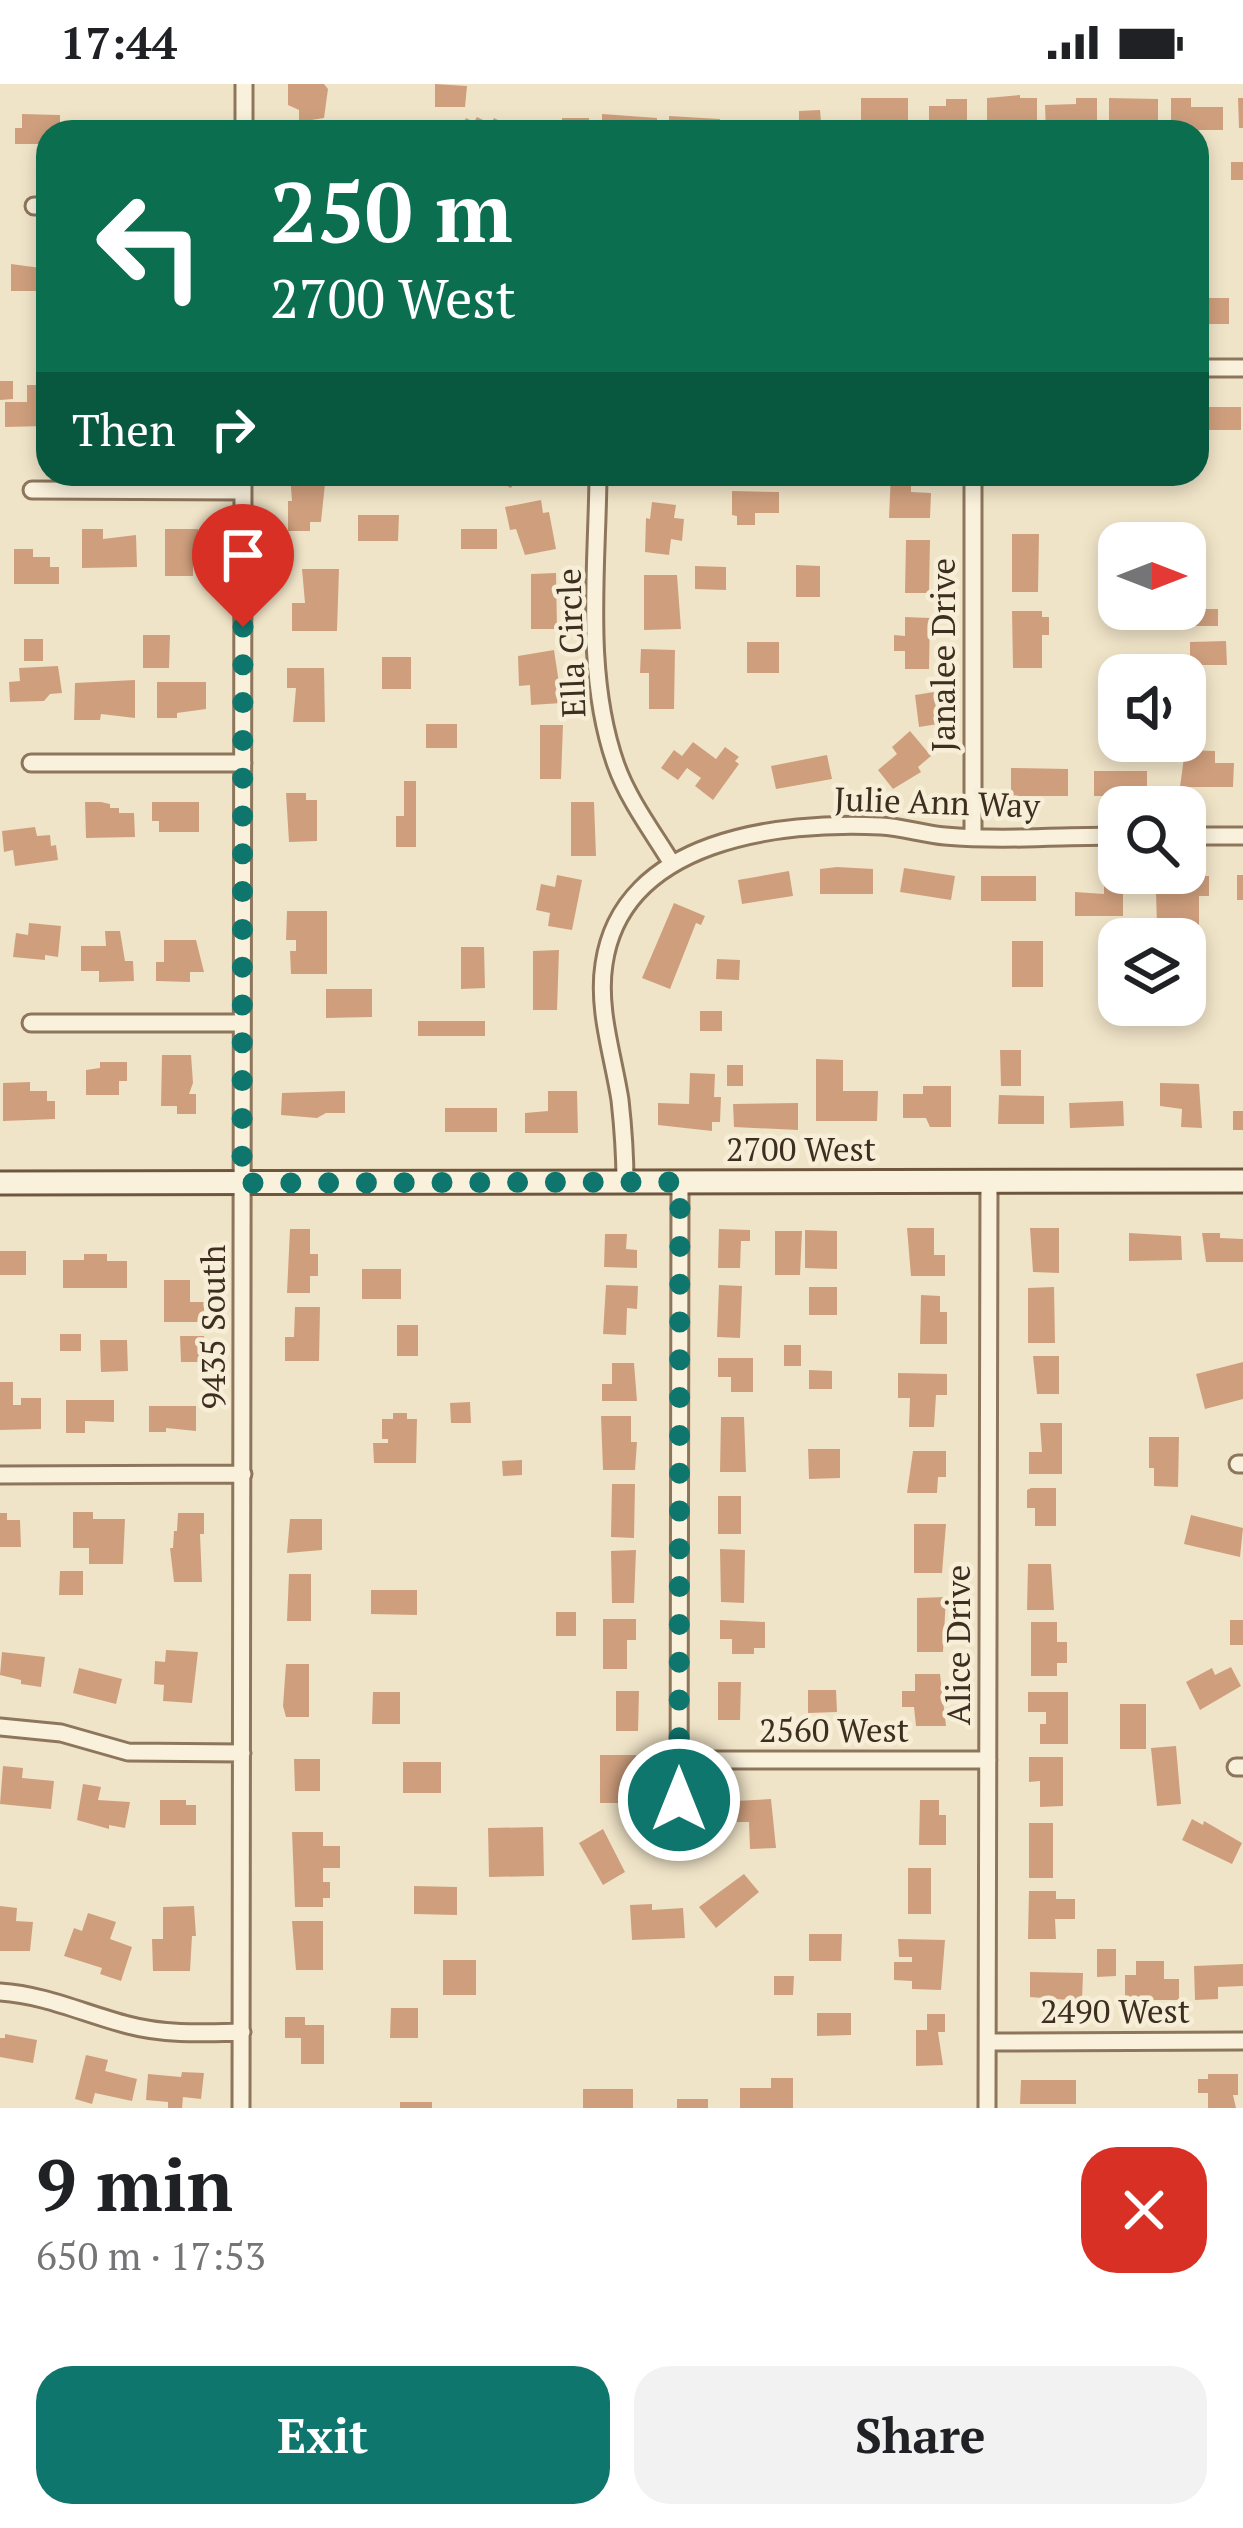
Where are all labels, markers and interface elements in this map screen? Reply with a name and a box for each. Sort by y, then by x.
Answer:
text: 17:44 [60,12,177,72]
text: 250 m [270,155,513,266]
icon: left [72,168,228,324]
text: 2700 West [270,262,516,333]
icon: right [200,396,266,462]
text: Then [72,399,176,459]
pin [192,504,294,627]
icon: arrive [210,522,276,588]
north arrow [1098,522,1206,630]
map controls [1098,522,1206,1026]
street label: Janalee Drive [921,558,964,752]
street label: Ella Circle [546,568,595,718]
button: sound [1098,654,1206,762]
street label: Julie Ann Way [833,776,1042,827]
button: search [1098,786,1206,894]
button: layers [1098,918,1206,1026]
street label: 2700 West [726,1127,876,1170]
street label: 9435 South [191,1245,234,1409]
street label: Alice Drive [936,1565,979,1725]
street label: 2560 West [759,1708,909,1751]
position arrow [616,1737,742,1863]
street label: 2490 West [1040,1989,1190,2032]
text: 9 min [36,2136,233,2232]
button: close [1081,2147,1207,2273]
text: 650 m · 17:53 [36,2229,266,2281]
button: Exit [36,2366,610,2504]
button: Share [634,2366,1207,2504]

